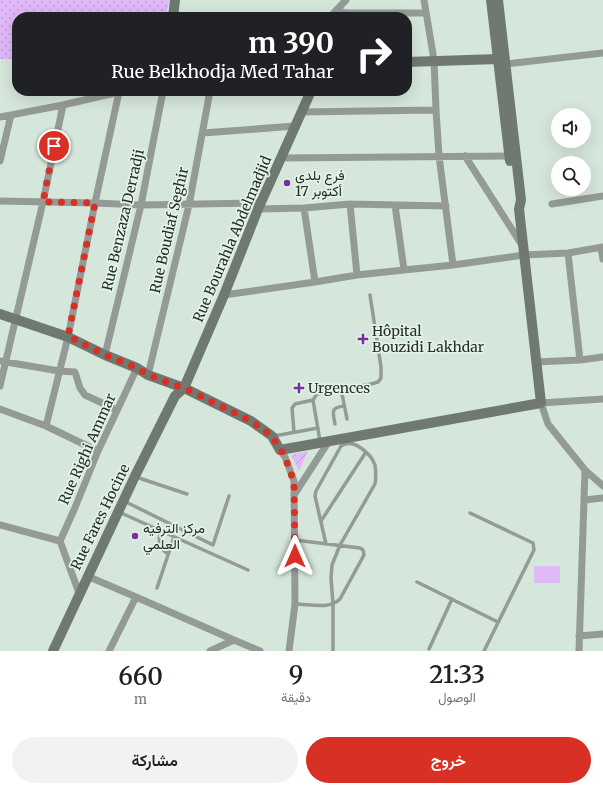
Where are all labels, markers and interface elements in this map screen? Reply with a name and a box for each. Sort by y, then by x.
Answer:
text: 390 m [248,25,334,61]
icon: right [348,28,400,80]
text: Rue Belkhodja Med Tahar [111,60,334,83]
map controls [551,108,591,196]
button: sound [551,108,591,148]
pin [37,129,71,163]
icon: arrive [43,135,65,157]
street label: Rue Benzaza Derradji [98,147,148,292]
street label: Rue Bourahla Abdelmadjid [189,153,275,325]
button: search [551,156,591,196]
street label: Rue Boudiaf Seghir [146,165,192,295]
place label: فرع بلدي 17 أكتوبر [295,166,345,200]
marker: فرع بلدي 17 أكتوبر [282,178,292,188]
place label: Hôpital Bouzidi Lakhdar [372,322,484,356]
marker: Hôpital Bouzidi Lakhdar [357,333,369,345]
place label: Urgences [308,379,370,397]
marker: Urgences [293,382,305,394]
street label: Rue Righi Ammar [54,391,120,507]
street label: Rue Fares Hocine [67,461,133,573]
place label: مركز الترفيه العلمي [143,519,205,556]
marker: مركز الترفيه العلمي [130,531,140,541]
position arrow [274,535,316,577]
text: 9 [289,659,303,690]
text: 21:33 [429,659,485,690]
text: 660 [118,661,163,692]
text: دقيقة [281,689,311,706]
text: الوصول [438,689,476,706]
text: m [134,691,147,708]
button: مشاركة [12,737,298,783]
button: خروج [306,737,591,783]

